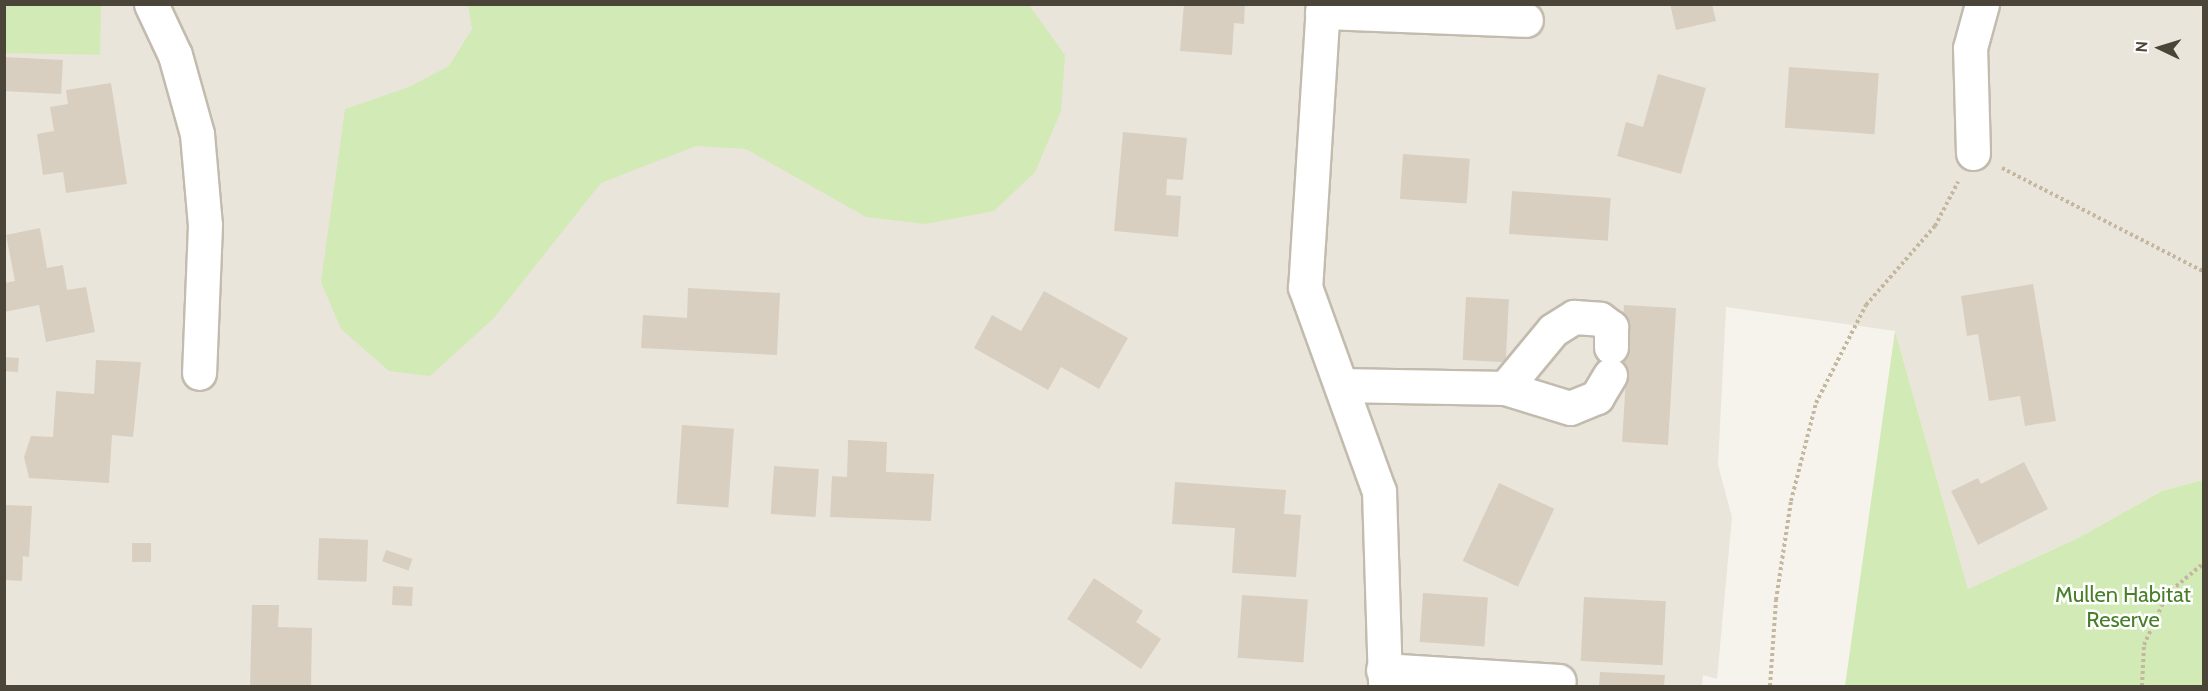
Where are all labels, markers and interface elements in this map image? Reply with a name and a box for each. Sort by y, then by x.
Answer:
north arrow [2130,18,2190,78]
text: N [2132,40,2151,53]
park label: Mullen Habitat Reserve [2055,581,2191,632]

